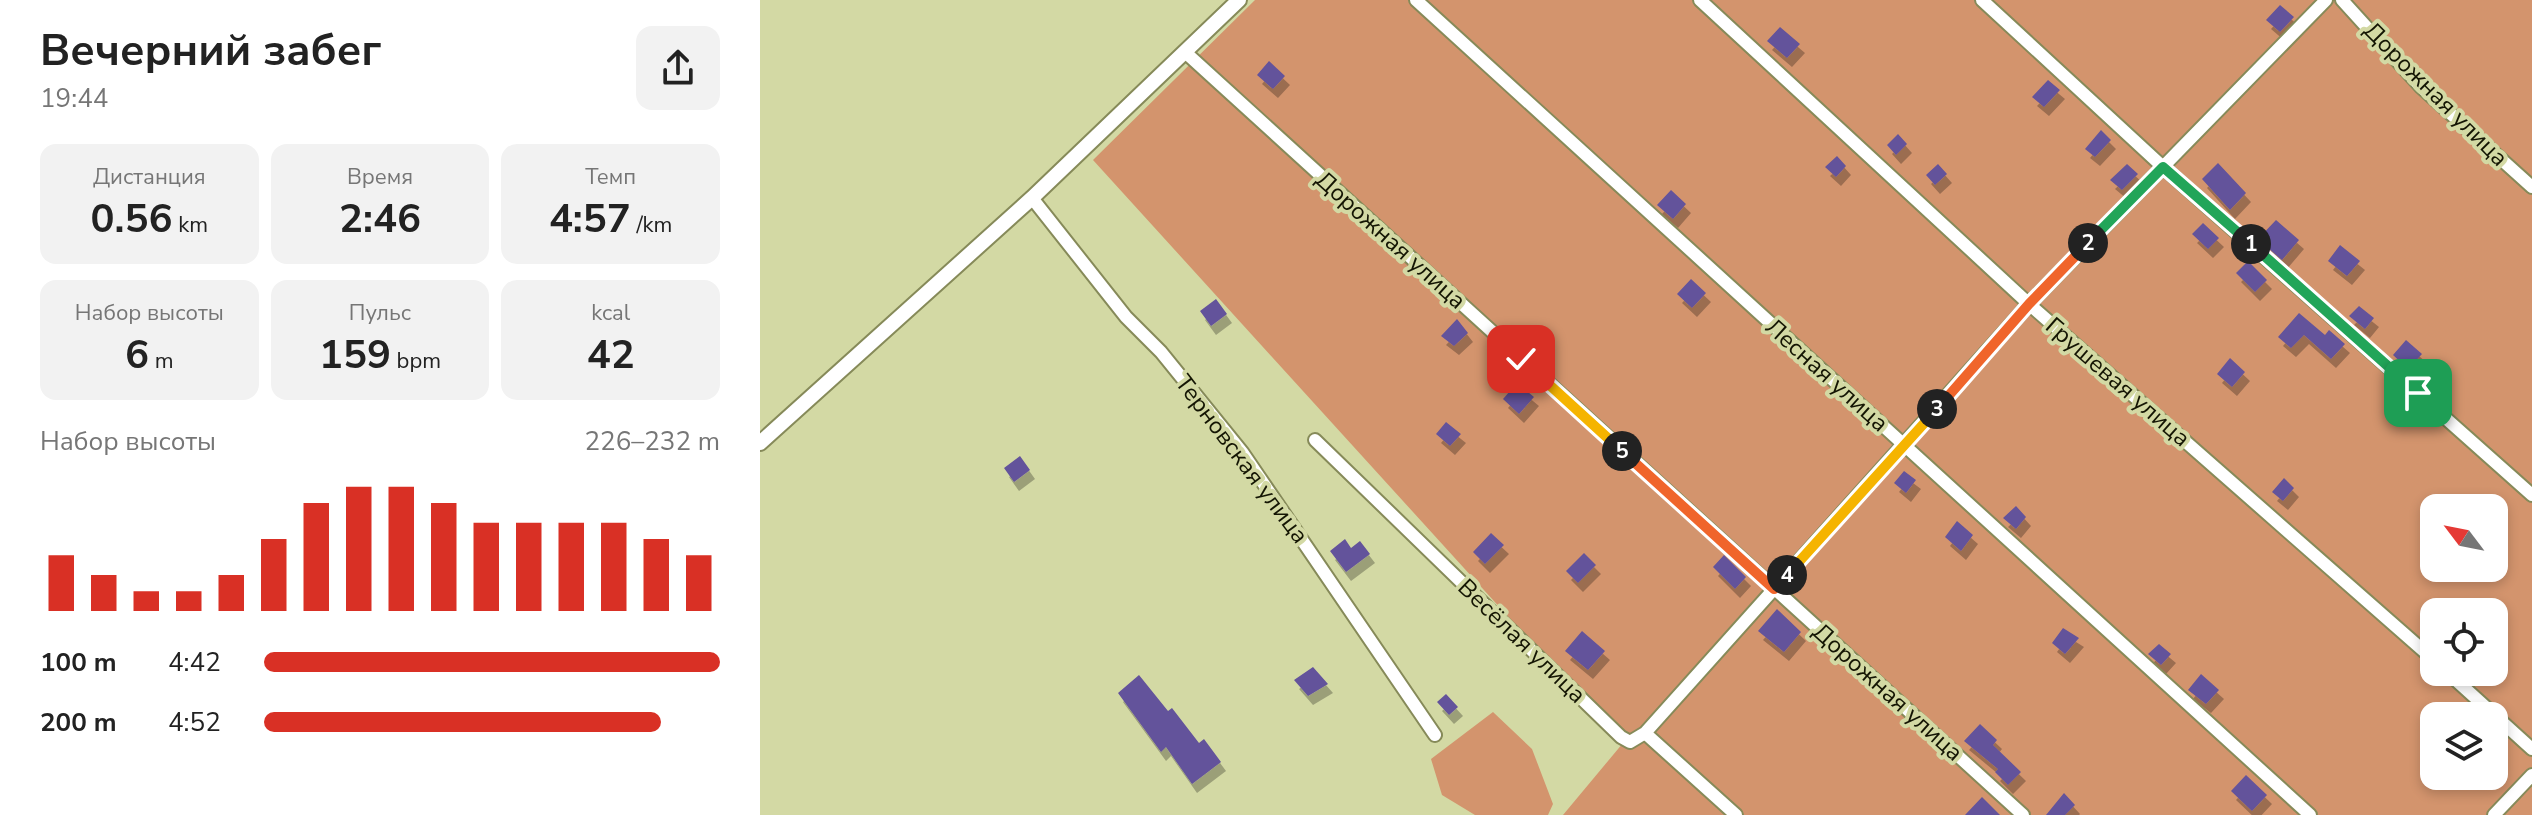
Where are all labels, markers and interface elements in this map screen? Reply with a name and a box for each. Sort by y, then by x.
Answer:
street label: Дорожная улица [2357,15,2515,173]
text: Вечерний забег [40,21,381,81]
button: share [636,26,720,110]
text: 19:44 [40,81,108,116]
text: Дистанция [93,162,206,192]
text: Время [347,162,413,192]
text: Темп [585,162,636,192]
street label: Дорожная улица [1309,164,1473,316]
text: 0.56 [91,192,173,246]
text: 2:46 [339,192,421,246]
text: 4:57 [549,192,631,246]
text: km [173,210,208,240]
text: /km [631,210,672,240]
pin: 2 [2068,223,2108,263]
pin: 1 [2231,224,2271,264]
text: 2 [2081,228,2095,258]
text: 1 [2244,229,2258,259]
text: Набор высоты [75,298,224,328]
text: Пульс [349,298,411,328]
text: kcal [591,298,630,328]
street label: Грушевая улица [2039,310,2197,454]
street label: Лесная улица [1759,311,1895,439]
pin [1487,325,1555,393]
text: 6 [125,328,149,382]
text: 159 [319,328,391,382]
text: 42 [587,328,635,382]
icon: check [1499,337,1543,381]
text: m [149,346,174,376]
text: bpm [391,346,441,376]
pin [2384,359,2452,427]
street label: Терновская улица [1168,368,1316,550]
icon: arrive [2396,371,2440,415]
pin: 3 [1917,389,1957,429]
text: 3 [1930,394,1944,424]
text: Набор высоты [40,424,216,459]
text: 226–232 m [584,424,720,459]
pin: 5 [1602,431,1642,471]
text: 5 [1615,436,1629,466]
north arrow [2420,494,2508,582]
map controls [2420,494,2508,790]
pin: 4 [1767,555,1807,595]
text: 4 [1780,560,1794,590]
street label: Весёлая улица [1451,572,1593,710]
button: locate [2420,598,2508,686]
street label: Дорожная улица [1806,616,1970,768]
text: 100 m [40,645,117,680]
text: 4:42 [168,645,221,680]
button: layers [2420,702,2508,790]
text: 200 m [40,705,117,740]
text: 4:52 [168,705,221,740]

